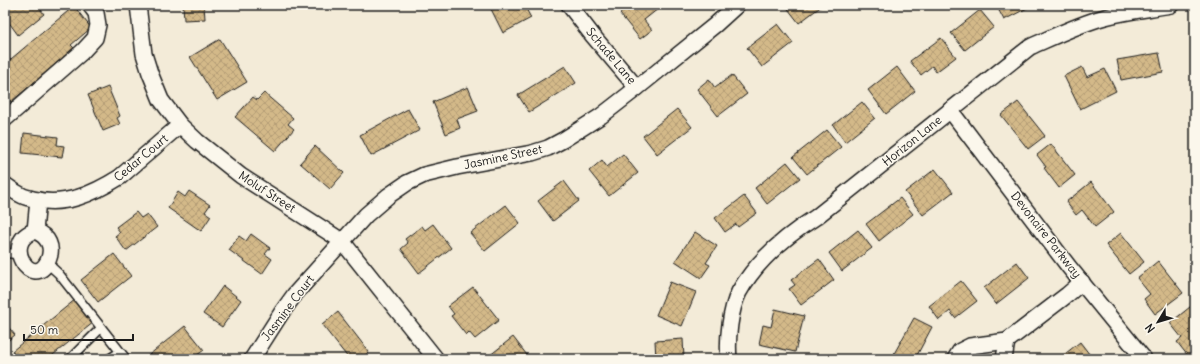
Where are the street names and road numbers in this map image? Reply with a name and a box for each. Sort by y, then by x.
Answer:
street label: Schade Lane [583,24,639,87]
street label: Horizon Lane [879,112,944,169]
street label: Cedar Court [111,131,171,185]
street label: Jasmine Street [462,141,544,172]
street label: Moluf Street [236,168,299,216]
street label: Devonaire Parkway [1008,188,1085,281]
street label: Jasmine Court [258,272,317,343]

